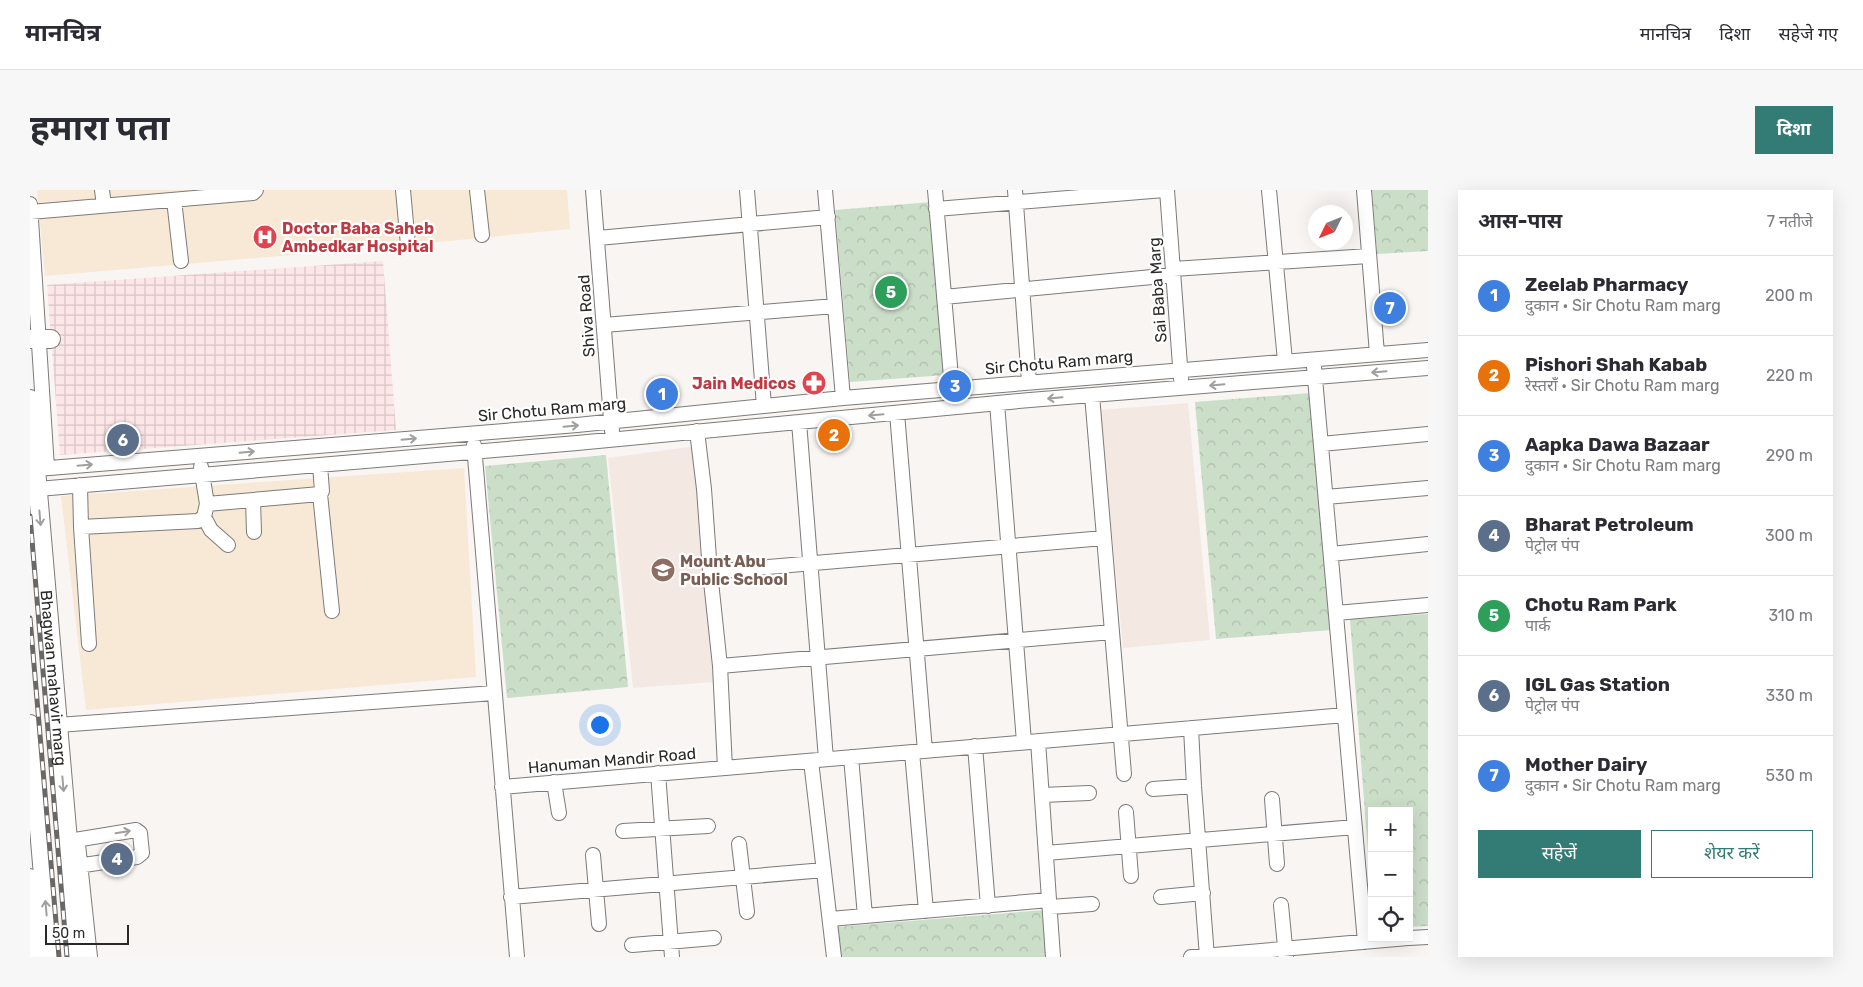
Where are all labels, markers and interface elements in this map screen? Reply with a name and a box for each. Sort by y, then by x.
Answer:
text: मानचित्र [25,19,101,47]
text: मानचित्र [1640,23,1691,45]
text: दिशा [1719,23,1750,45]
text: सहेजे गए [1778,23,1838,45]
button: दिशा [1755,106,1833,154]
text: हमारा पता [30,107,170,149]
north arrow [1308,205,1353,250]
text: आस-पास [1478,208,1562,233]
text: 7 नतीजे [1767,212,1813,231]
place label: Doctor Baba Saheb Ambedkar Hospital [282,219,434,256]
hospital icon: Doctor Baba Saheb Ambedkar Hospital [252,224,278,250]
street label: Sai Baba Marg [1144,237,1171,343]
pin: 5 [875,273,907,311]
text: Zeelab Pharmacy [1525,273,1688,296]
street label: Shiva Road [574,274,599,358]
text: 1 [1490,286,1498,305]
text: 200 m [1765,286,1813,305]
pin: 7 [1374,289,1406,327]
text: दुकान · Sir Chotu Ram marg [1525,296,1721,315]
street label: Sir Chotu Ram marg [984,347,1134,378]
text: Pishori Shah Kabab [1525,353,1707,376]
text: 2 [1489,366,1499,385]
text: 220 m [1766,366,1813,385]
pin: 3 [939,367,971,405]
one-way arrow [1372,367,1388,376]
pharmacy icon: Jain Medicos [801,370,827,396]
place label: Jain Medicos [692,374,796,393]
pin: 1 [646,375,678,413]
text: रेस्तराँ · Sir Chotu Ram marg [1525,376,1719,395]
one-way arrow [1210,380,1226,390]
one-way arrow [1048,393,1064,402]
street label: Sir Chotu Ram marg [477,394,627,425]
one-way arrow [869,410,885,419]
pin: 2 [818,416,850,454]
pin: 6 [107,421,139,459]
one-way arrow [563,421,579,431]
text: Aapka Dawa Bazaar [1525,433,1710,456]
one-way arrow [401,434,417,444]
text: 3 [1489,446,1499,465]
text: 290 m [1766,446,1813,465]
one-way arrow [239,447,255,456]
text: दुकान · Sir Chotu Ram marg [1525,456,1721,475]
one-way arrow [77,460,93,469]
one-way arrow [35,509,45,525]
text: Bharat Petroleum [1525,513,1694,536]
text: 4 [1489,526,1499,545]
text: 300 m [1765,526,1813,545]
text: पेट्रोल पंप [1525,536,1579,555]
place label: Mount Abu Public School [680,552,788,589]
school or university icon: Mount Abu Public School [650,557,676,583]
street label: Bhagwan mahavir marg [36,589,71,767]
text: Chotu Ram Park [1525,593,1677,616]
text: 5 [1489,606,1499,625]
text: 310 m [1769,606,1813,625]
text: पार्क [1525,616,1551,635]
text: IGL Gas Station [1525,673,1670,696]
text: 6 [1489,686,1499,705]
text: 330 m [1765,686,1813,705]
text: पेट्रोल पंप [1525,696,1579,715]
your location [587,712,613,738]
street label: Hanuman Mandir Road [527,744,697,777]
text: Mother Dairy [1525,753,1647,776]
text: 7 [1489,766,1499,785]
text: 530 m [1766,766,1813,785]
one-way arrow [58,776,68,792]
text: दुकान · Sir Chotu Ram marg [1525,776,1721,795]
map controls [1368,807,1413,942]
button: + [1368,807,1413,852]
one-way arrow [114,827,130,837]
button: सहेजें [1478,830,1641,878]
button: शेयर करें [1651,830,1813,878]
pin: 4 [101,840,133,878]
button: − [1368,852,1413,897]
button: locate [1368,897,1413,942]
one-way arrow [41,901,51,917]
scale bar [45,922,129,945]
text: 50 m [52,925,85,942]

